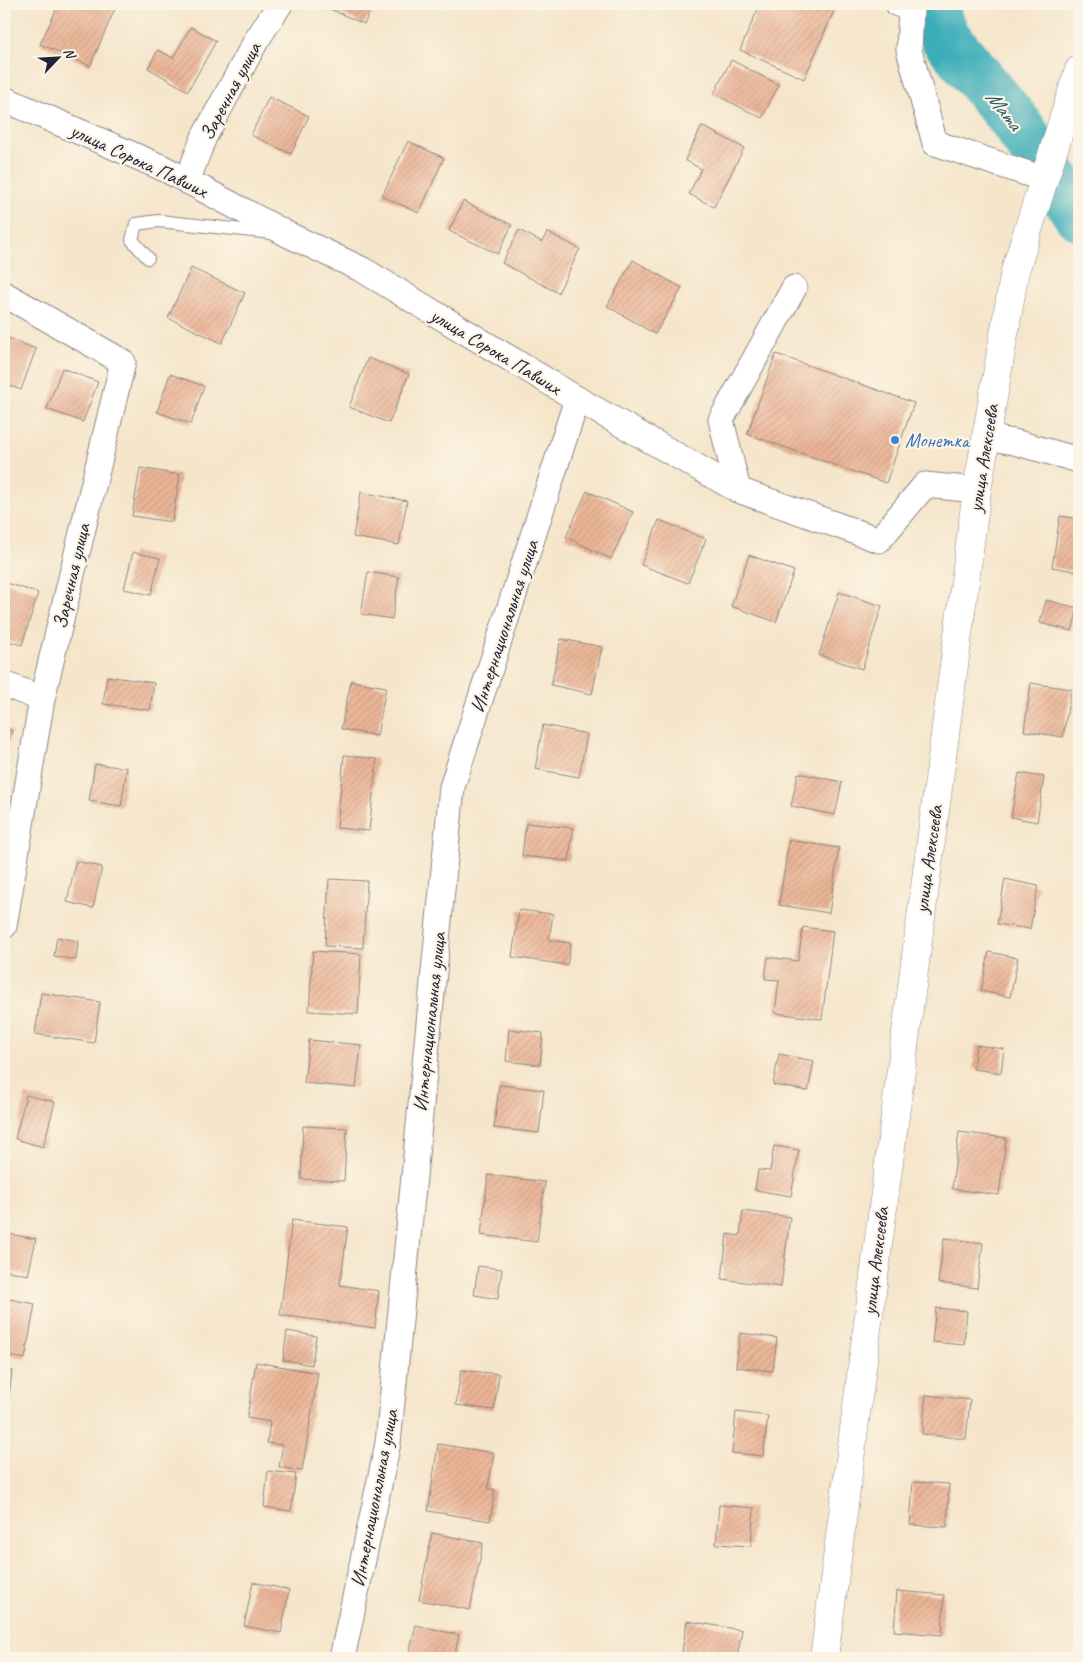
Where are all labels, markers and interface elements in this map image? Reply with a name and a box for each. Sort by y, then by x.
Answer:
north arrow [32,32,82,82]
street label: Заречная улица [194,37,267,144]
text: N [60,45,80,62]
water label: Мата [980,85,1029,137]
street label: улица Сорока Павших [66,117,213,204]
street label: улица Сорока Павших [425,302,567,401]
street label: улица Алексеева [963,401,1005,515]
place label: Монетка [905,428,971,453]
marker: Монетка [889,434,901,446]
street label: Заречная улица [47,520,96,631]
street label: Интернациональная улица [465,536,545,716]
street label: улица Алексеева [908,802,949,916]
street label: Интернациональная улица [408,930,451,1113]
street label: улица Алексеева [856,1204,895,1317]
street label: Интернациональная улица [345,1406,404,1589]

